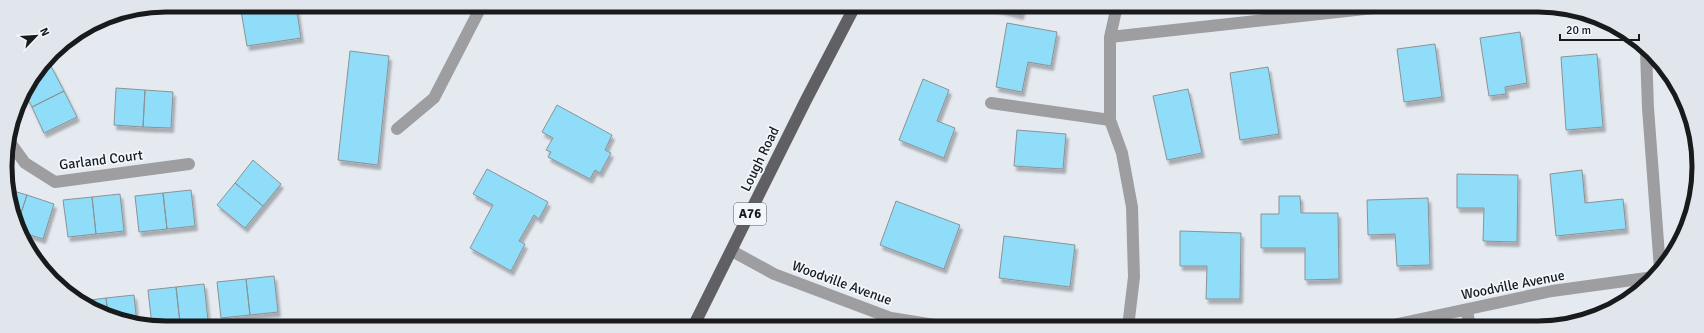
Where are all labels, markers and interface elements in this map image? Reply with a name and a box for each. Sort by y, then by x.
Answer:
north arrow [16,16,56,56]
scale bar [1560,16,1639,42]
text: 20 m [1566,23,1591,38]
text: N [37,26,52,38]
street label: Lough Road [737,124,783,194]
street label: Garland Court [58,146,144,174]
road number: A76 [734,203,766,225]
street label: Woodville Avenue [790,257,894,309]
street label: Woodville Avenue [1460,267,1566,303]

